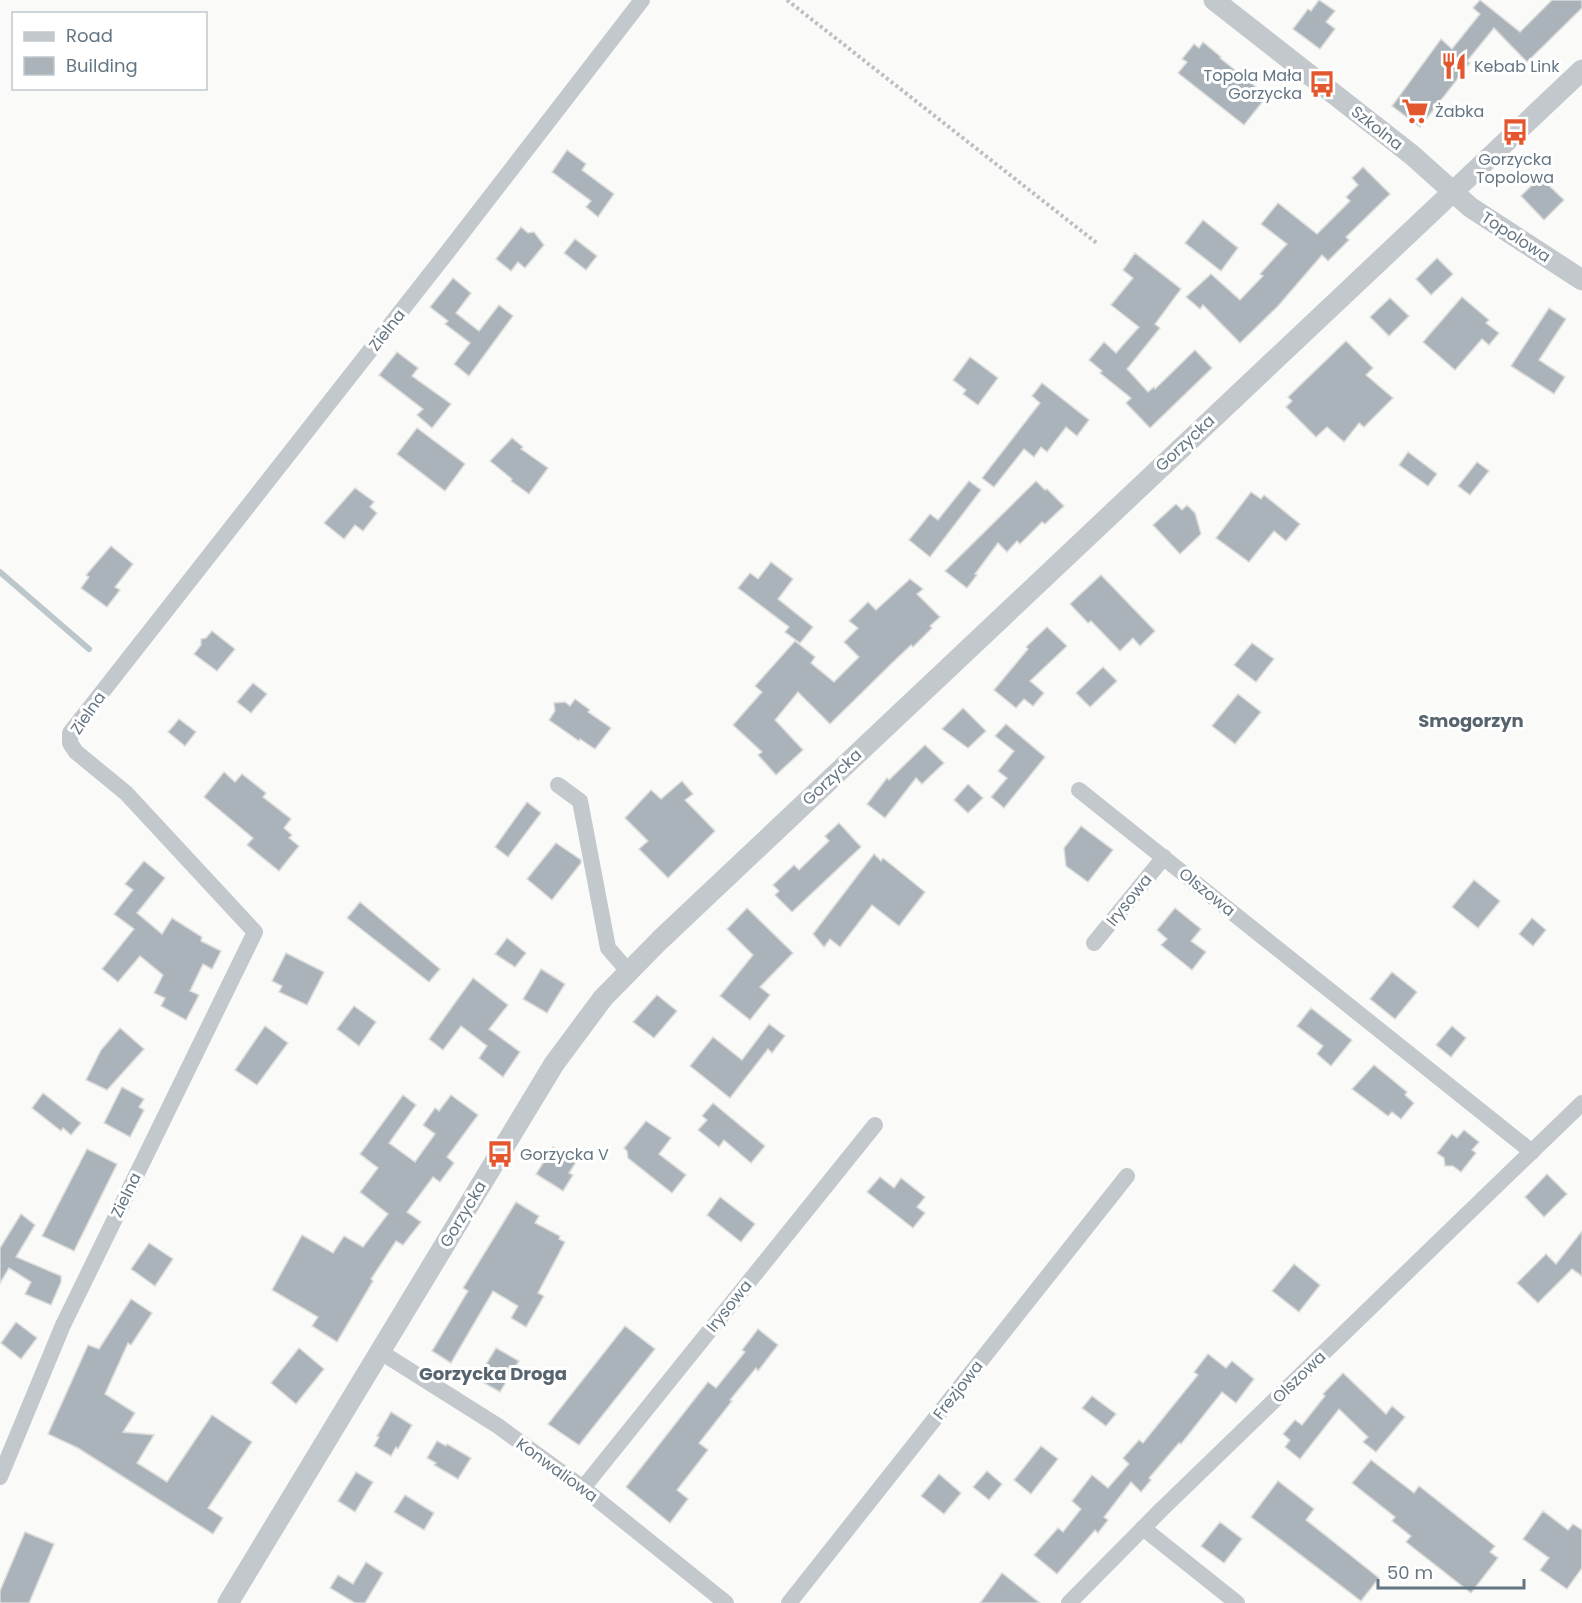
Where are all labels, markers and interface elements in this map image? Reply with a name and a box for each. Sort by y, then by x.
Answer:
legend [12,12,207,90]
text: Road [66,23,113,48]
restaurant icon: Kebab Link [1439,51,1469,81]
text: Building [66,53,138,78]
place label: Kebab Link [1474,55,1560,78]
place label: Topola Mała Gorzycka [1204,64,1302,105]
bus stop icon: Topola Mała Gorzycka [1307,69,1337,99]
supermarket icon: Żabka [1400,96,1430,126]
street label: Szkolna [1346,100,1408,156]
place label: Żabka [1435,100,1484,123]
bus stop icon: Gorzycka Topolowa [1500,117,1530,147]
place label: Gorzycka Topolowa [1476,148,1554,189]
street label: Topolowa [1477,206,1555,268]
street label: Zielna [363,304,411,356]
street label: Gorzycka [1150,409,1220,477]
street label: Zielna [65,687,111,739]
district label: Smogorzyn [1418,708,1524,733]
street label: Gorzycka [797,743,867,811]
street label: Olszowa [1174,862,1240,922]
street label: Irysowa [1101,869,1157,931]
bus stop icon: Gorzycka V [485,1139,515,1169]
place label: Gorzycka V [520,1143,609,1166]
street label: Zielna [105,1169,147,1221]
street label: Gorzycka [434,1176,492,1252]
street label: Irysowa [701,1275,757,1337]
street label: Olszowa [1267,1346,1331,1408]
street label: Frezjowa [928,1356,988,1424]
district label: Gorzycka Droga [419,1361,567,1386]
street label: Konwaliowa [511,1432,603,1508]
scale bar [1378,1552,1524,1590]
text: 50 m [1387,1560,1433,1585]

